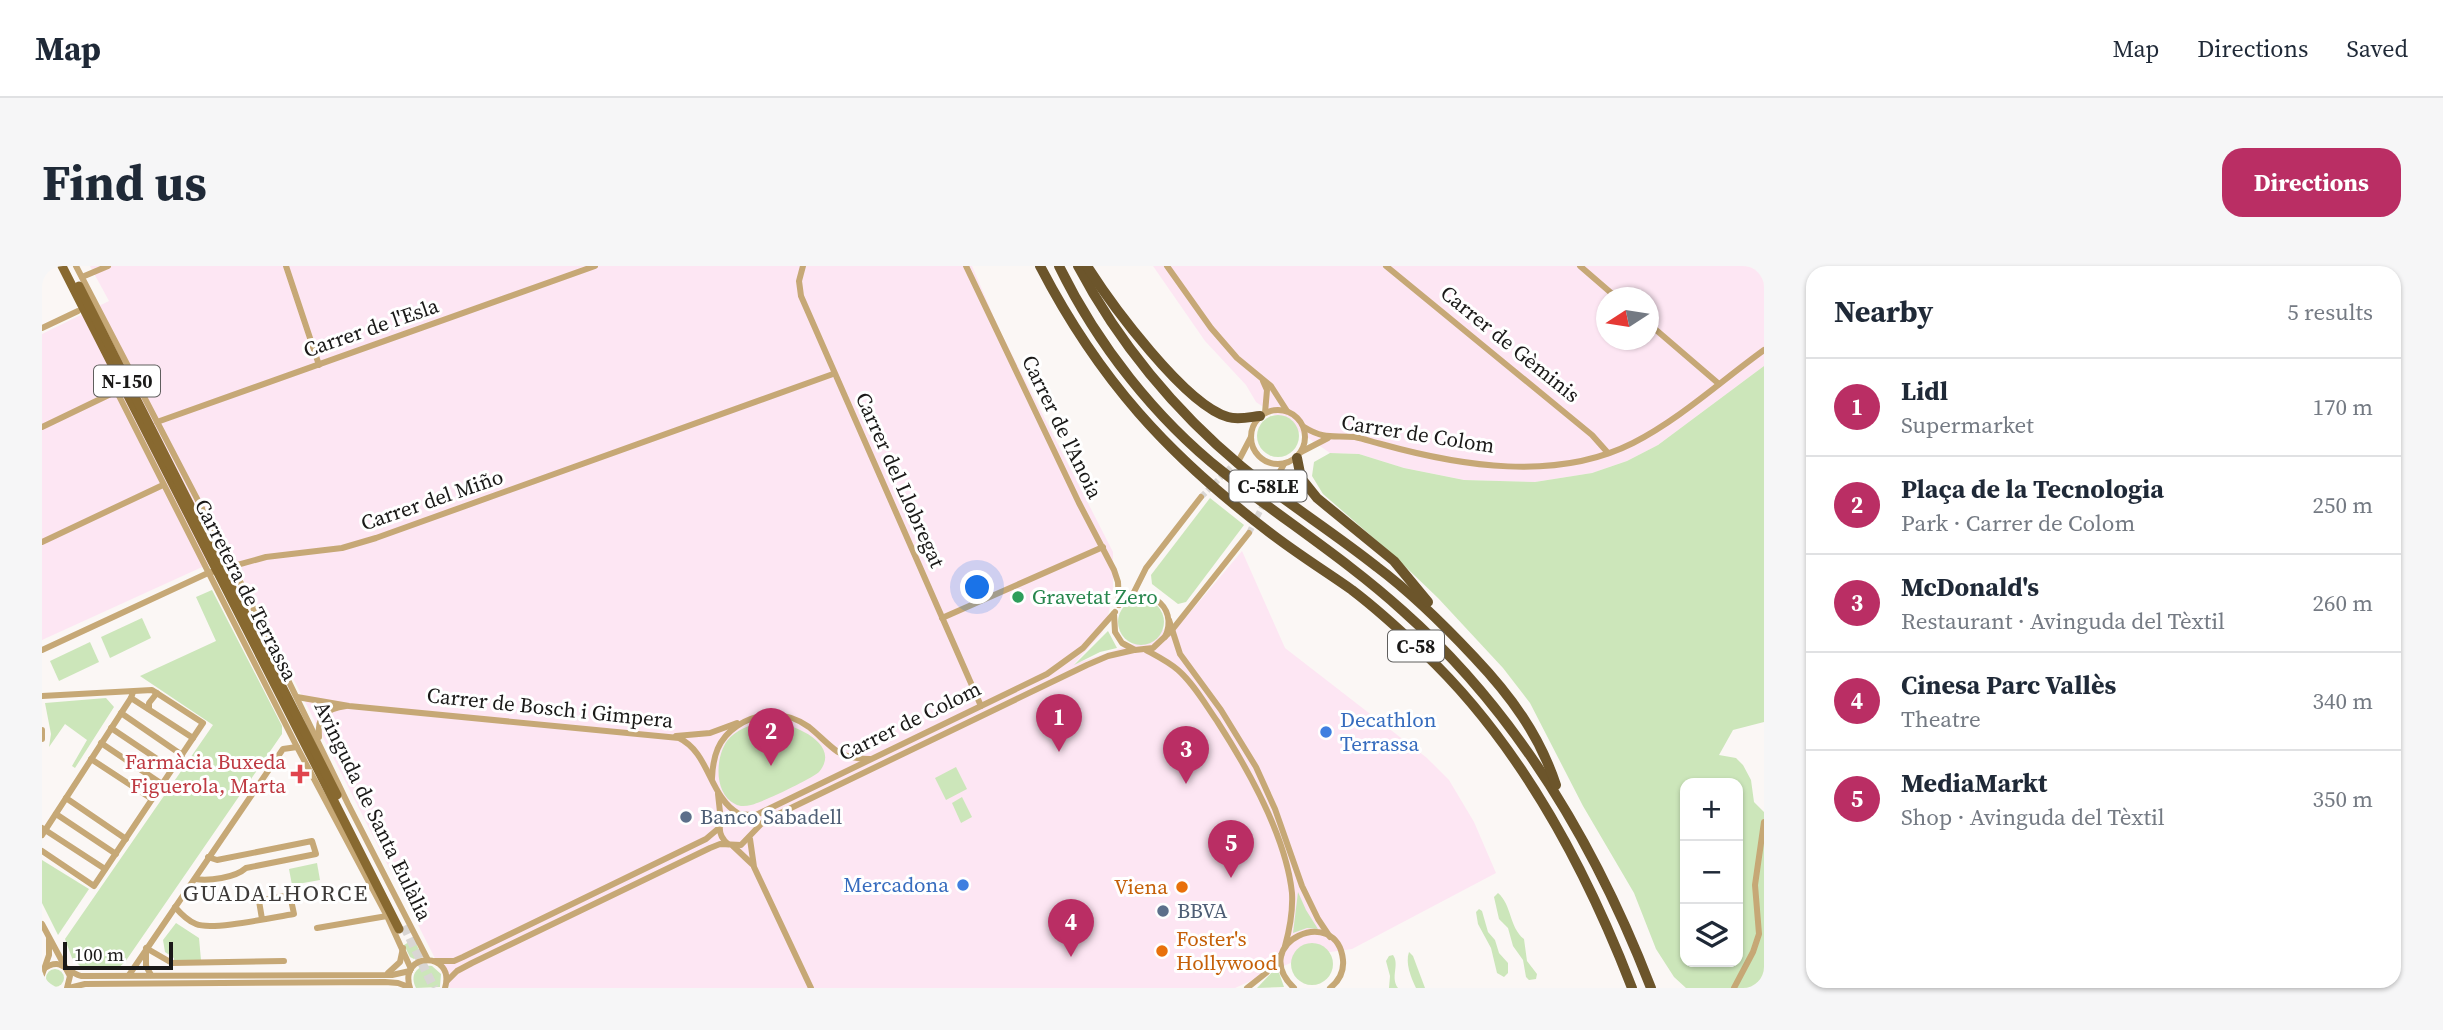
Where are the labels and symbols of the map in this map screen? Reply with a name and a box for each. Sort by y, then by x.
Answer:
street label: Carrer de Gèminis [1434,278,1586,409]
north arrow [1596,287,1659,350]
street label: Carrer de l'Esla [299,291,443,364]
street label: Carrer de l'Anoia [1015,350,1110,504]
road number: N-150 [94,365,160,396]
street label: Carrer del Llobregat [849,388,952,572]
street label: Carrer de Colom [1339,407,1497,460]
street label: Carrer del Miño [357,462,507,537]
road number: C-58LE [1230,470,1306,501]
street label: Carretera de Terrassa [188,494,305,686]
your location [960,570,994,604]
place label: Gravetat Zero [1032,582,1158,611]
marker: Gravetat Zero [1010,589,1026,605]
road number: C-58 [1388,630,1444,662]
street label: Carrer de Colom [834,674,986,767]
street label: Carrer de Bosch i Gimpera [426,680,675,735]
pin: 1 [1036,694,1082,752]
street label: Avinguda de Santa Eulàlia [308,696,439,926]
place label: Decathlon Terrassa [1340,705,1437,758]
pin: 2 [748,708,794,766]
marker: Decathlon Terrassa [1318,724,1334,740]
pin: 3 [1163,726,1209,784]
place label: Farmàcia Buxeda Figuerola, Marta [125,747,286,800]
marker: Farmàcia Buxeda Figuerola, Marta [292,766,308,782]
place label: Banco Sabadell [700,802,842,831]
marker: Banco Sabadell [678,809,694,825]
pin: 5 [1208,820,1254,878]
place label: Mercadona [843,870,949,899]
place label: Viena [1114,872,1168,901]
district label: GUADALHORCE [183,877,369,909]
marker: Mercadona [955,877,971,893]
marker: Viena [1174,879,1190,895]
place label: BBVA [1177,896,1227,925]
pin: 4 [1048,899,1094,957]
marker: BBVA [1155,903,1171,919]
place label: Foster's Hollywood [1176,924,1277,977]
scale bar [63,939,173,971]
marker: Foster's Hollywood [1154,943,1170,959]

